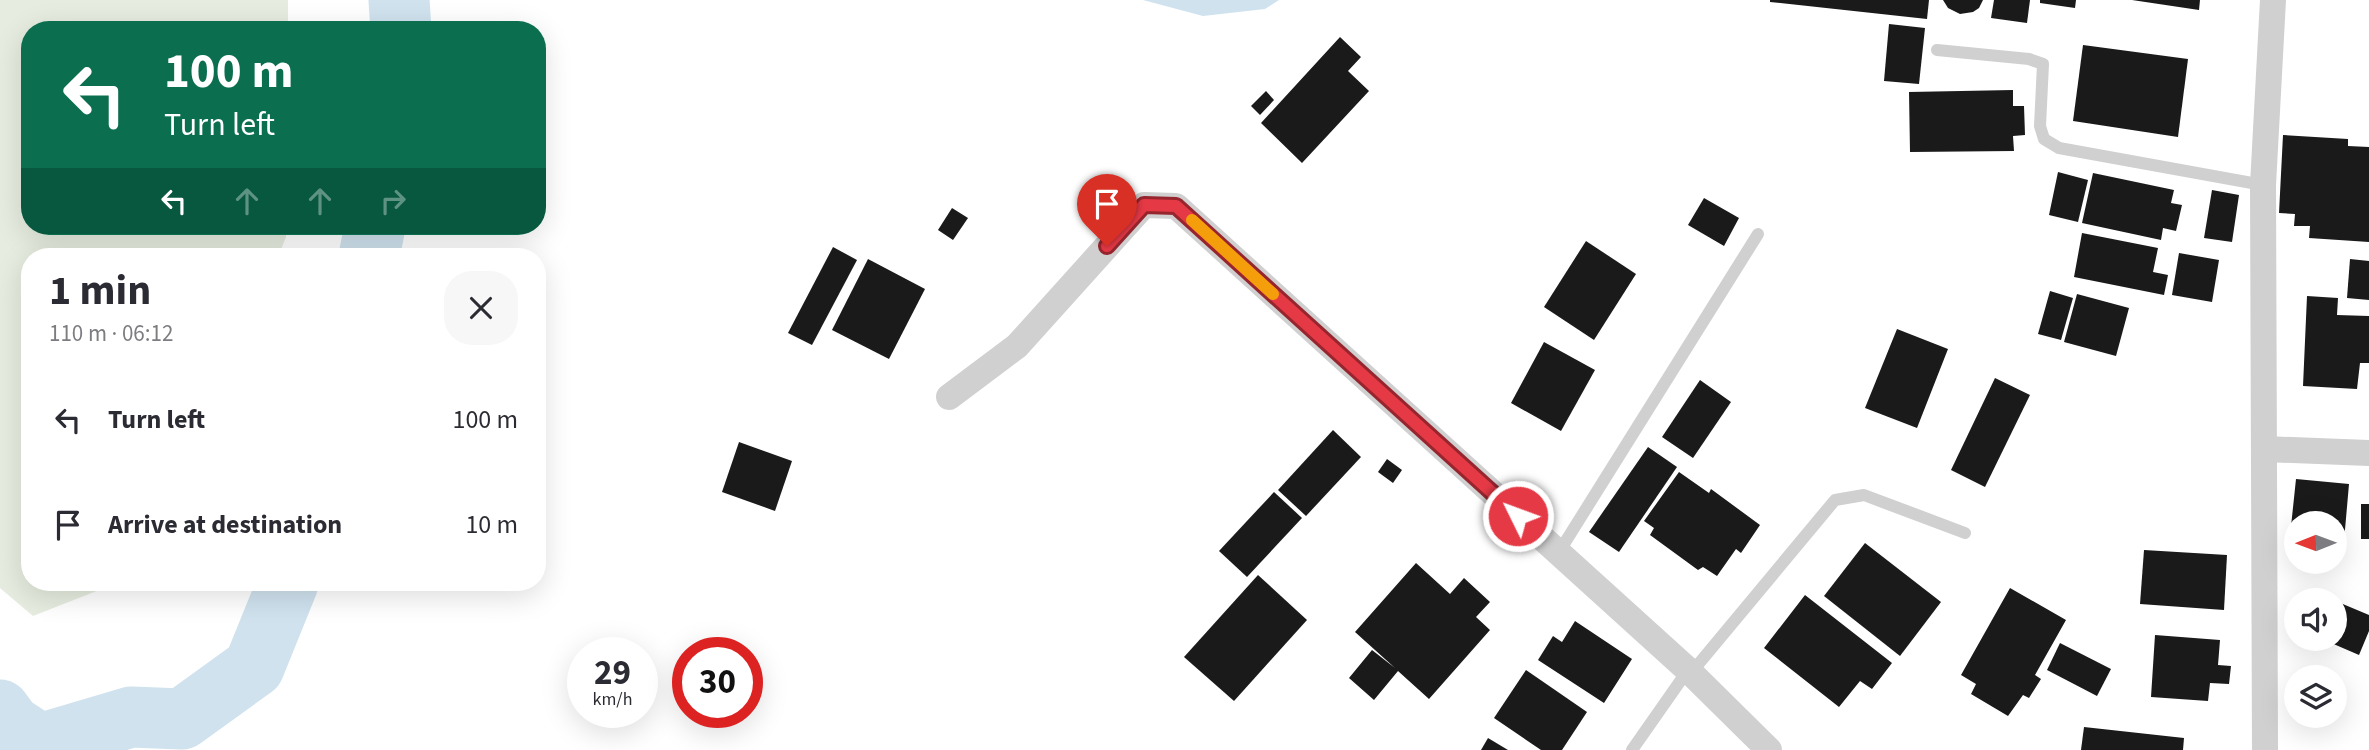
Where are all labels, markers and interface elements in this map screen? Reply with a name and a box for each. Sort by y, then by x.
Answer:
text: 100 m [164,37,293,107]
icon: left [49,49,140,140]
text: Turn left [164,102,275,148]
pin [1077,174,1137,246]
icon: left [155,182,193,220]
icon: ahead [228,182,266,220]
icon: ahead [301,182,339,220]
icon: right [374,182,412,220]
icon: arrive [1088,185,1126,223]
text: 1 min [49,261,151,321]
button: close [444,271,518,345]
text: 110 m · 06:12 [49,317,173,350]
icon: left [49,401,87,439]
text: Turn left [108,401,205,438]
text: 100 m [452,401,518,438]
position arrow [1481,479,1555,553]
icon: arrive [49,506,87,544]
text: Arrive at destination [108,506,342,543]
text: 10 m [465,506,518,543]
north arrow [2284,511,2347,574]
map controls [2284,511,2347,728]
button: sound [2284,588,2347,651]
speed limit sign: 30 [672,637,763,728]
text: 29 [594,648,631,698]
button: layers [2284,665,2347,728]
text: km/h [593,687,632,712]

